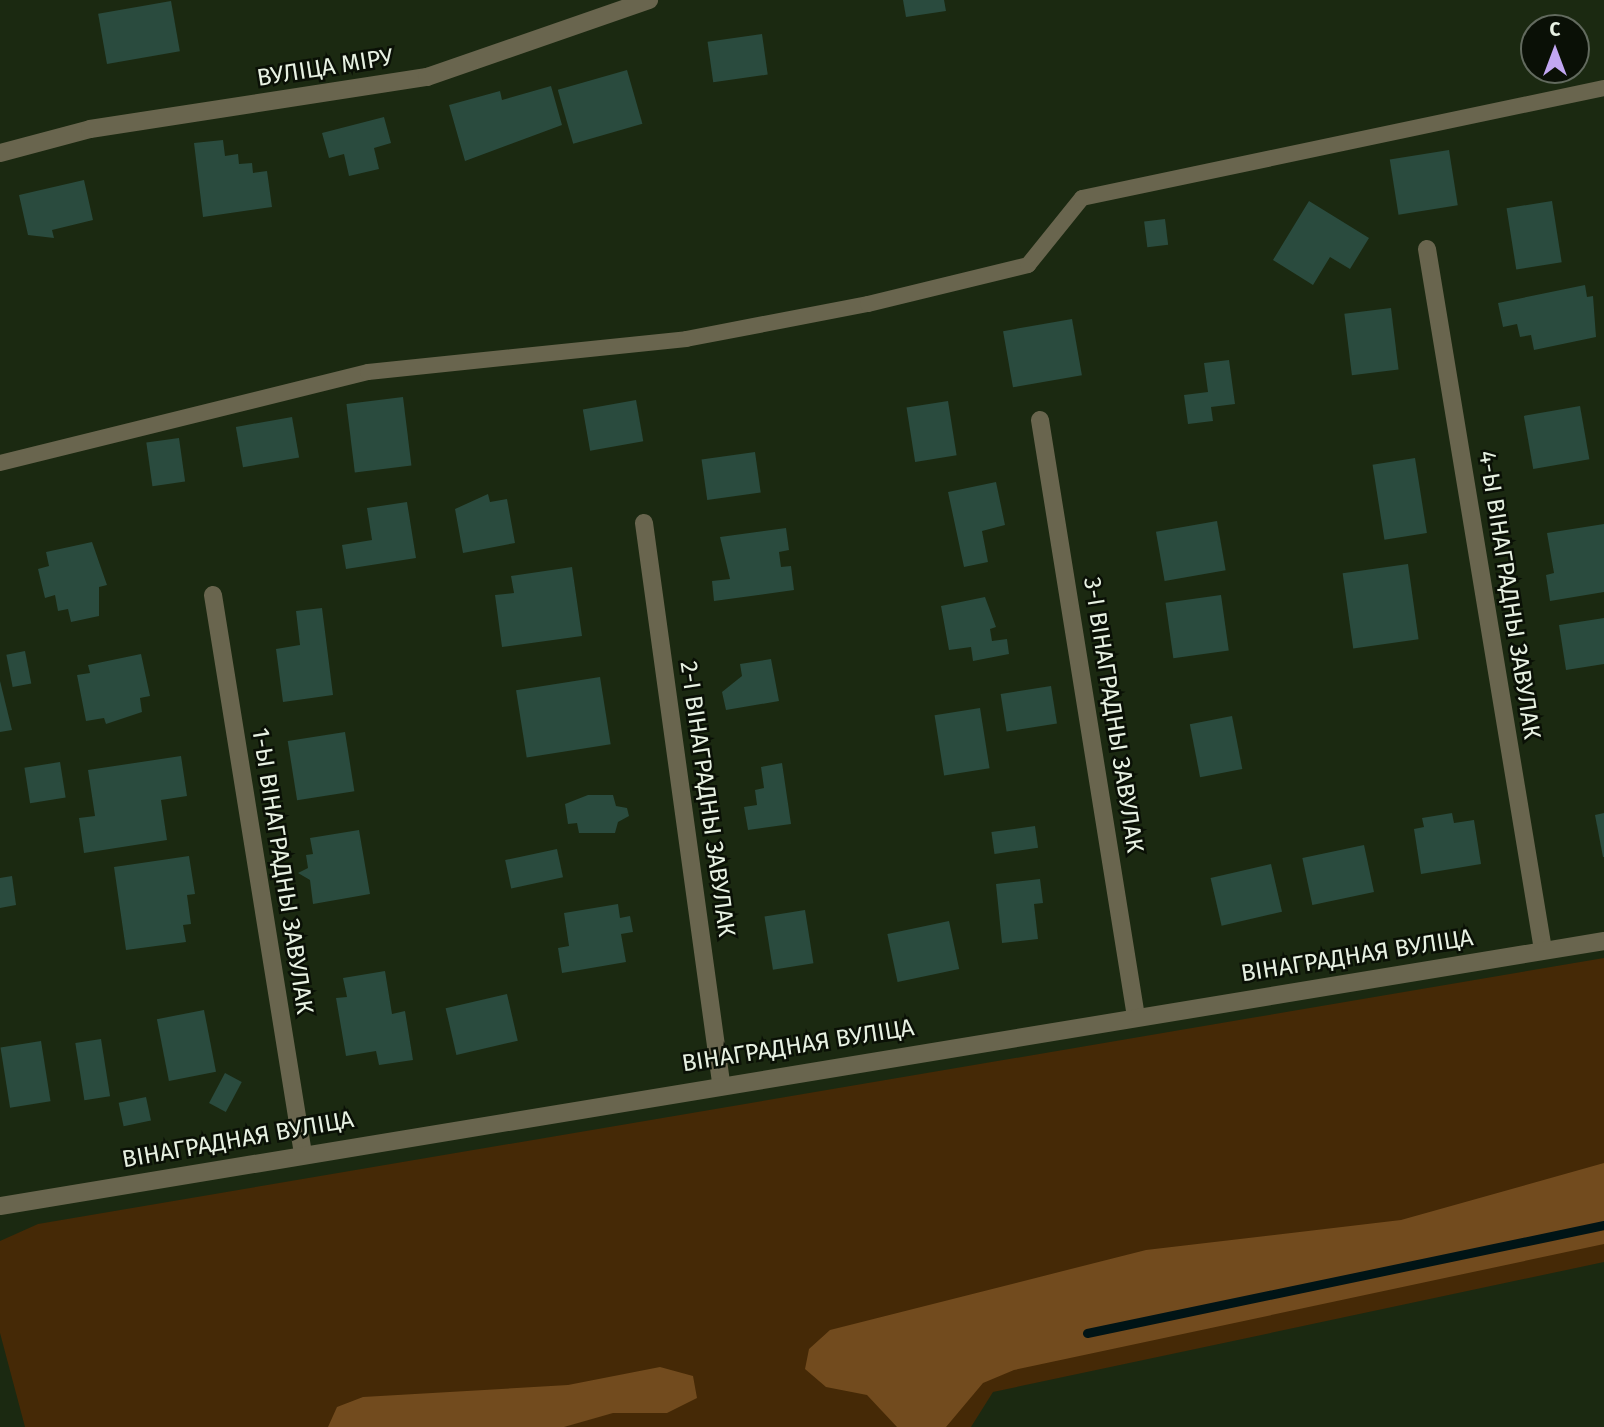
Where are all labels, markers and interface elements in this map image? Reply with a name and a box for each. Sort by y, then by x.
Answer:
north arrow [1520,14,1590,84]
text: С [1550,18,1560,41]
street label: ВУЛІЦА МІРУ [255,43,395,93]
street label: 4-Ы ВІНАГРАДНЫ ЗАВУЛАК [1472,449,1546,741]
street label: 3-І ВІНАГРАДНЫ ЗАВУЛАК [1077,575,1149,855]
street label: 2-І ВІНАГРАДНЫ ЗАВУЛАК [673,659,741,939]
street label: 1-Ы ВІНАГРАДНЫ ЗАВУЛАК [245,726,319,1016]
street label: ВІНАГРАДНАЯ ВУЛІЦА [1239,923,1475,989]
street label: ВІНАГРАДНАЯ ВУЛІЦА [680,1013,916,1079]
street label: ВІНАГРАДНАЯ ВУЛІЦА [120,1105,356,1175]

